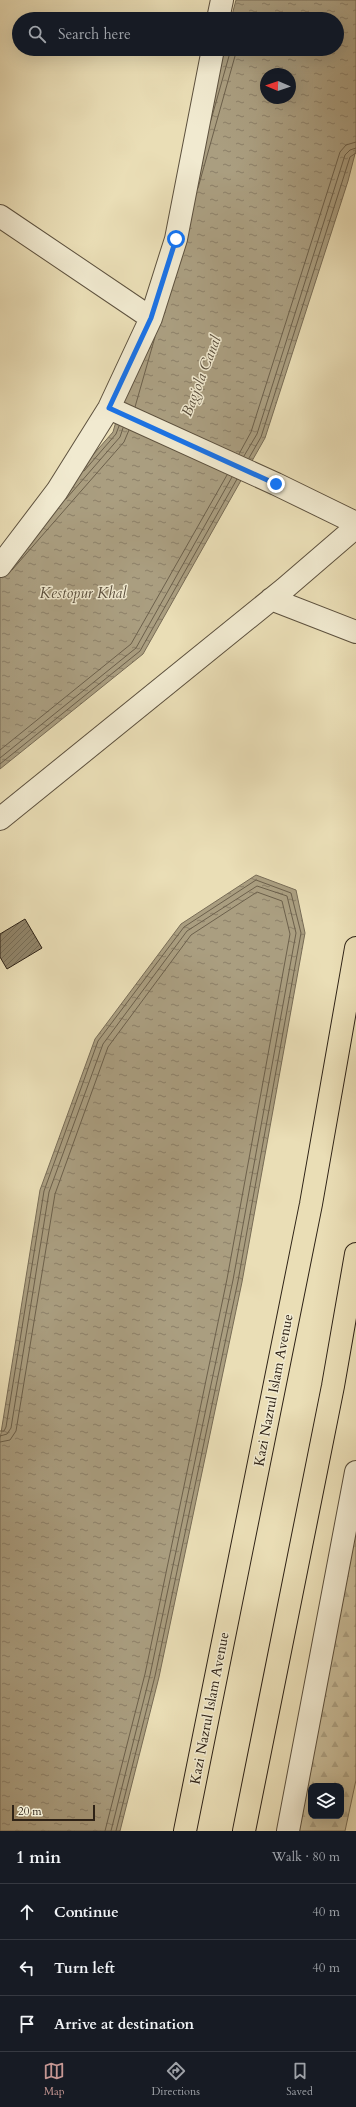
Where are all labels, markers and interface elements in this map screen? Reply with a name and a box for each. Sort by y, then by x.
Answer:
search box [12,12,344,56]
icon: search [26,23,48,45]
text: Search here [58,24,131,44]
north arrow [260,68,296,104]
route start [167,230,185,248]
water label: Bagjola Canal [176,332,226,419]
route end [267,475,285,493]
water label: Kestopur Khal [40,583,127,603]
street label: Kazi Nazrul Islam Avenue [249,1312,298,1468]
street label: Kazi Nazrul Islam Avenue [185,1630,234,1786]
map controls [308,1783,344,1819]
button: layers [308,1783,344,1819]
scale bar [12,1803,95,1822]
text: 20 m [18,1804,42,1819]
text: 1 min [16,1846,61,1869]
text: Walk · 80 m [272,1848,340,1866]
icon: ahead [16,1901,38,1923]
text: Continue [54,1902,119,1922]
text: 40 m [312,1903,340,1921]
icon: left [16,1957,38,1979]
text: Turn left [54,1958,115,1978]
text: 40 m [312,1959,340,1977]
icon: arrive [16,2013,38,2035]
text: Arrive at destination [54,2014,194,2034]
tab: Map [43,2060,65,2099]
tab: Directions [151,2060,200,2099]
tab: Saved [286,2060,313,2099]

